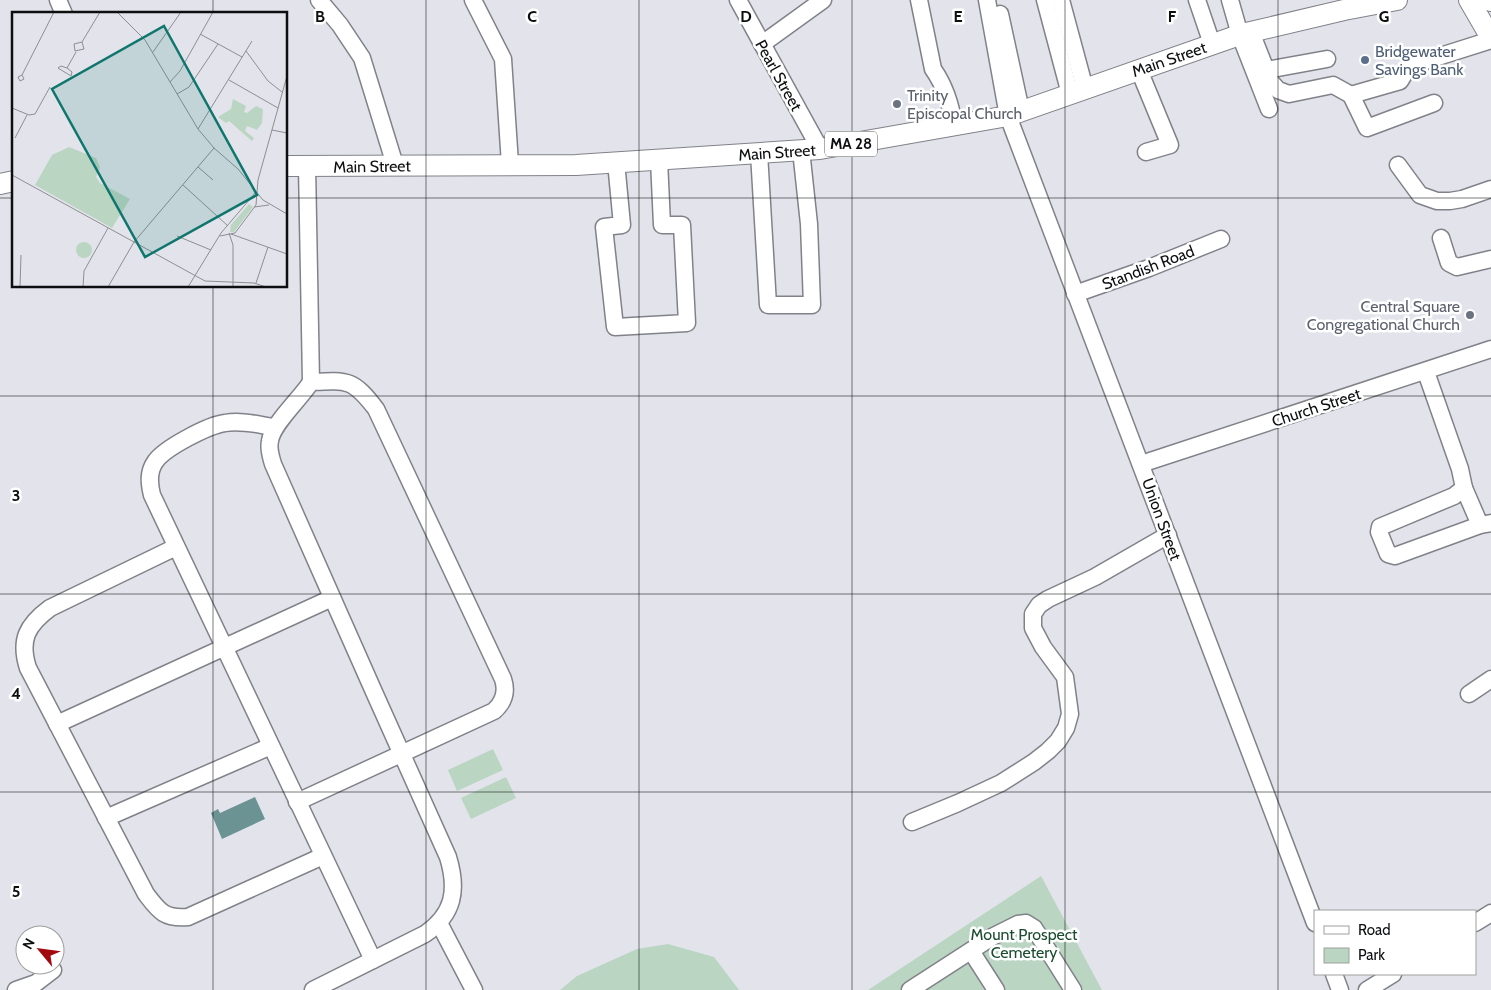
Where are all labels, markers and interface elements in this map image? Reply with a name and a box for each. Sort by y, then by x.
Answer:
text: B [315,7,325,26]
text: C [527,7,537,26]
text: D [740,7,752,26]
text: E [953,7,963,26]
text: F [1168,7,1177,26]
text: G [1379,7,1389,26]
inset map [12,12,288,288]
street label: Pearl Street [751,36,806,115]
street label: Main Street [1129,38,1210,81]
place label: Bridgewater Savings Bank [1375,42,1464,79]
marker: Bridgewater Savings Bank [1359,54,1371,66]
place label: Trinity Episcopal Church [907,86,1022,123]
marker: Trinity Episcopal Church [891,98,903,110]
road number: MA 28 [825,132,877,156]
street label: Main Street [738,140,817,165]
street label: Main Street [333,156,412,177]
street label: Standish Road [1099,241,1197,294]
place label: Central Square Congregational Church [1307,297,1460,334]
marker: Central Square Congregational Church [1464,309,1476,321]
street label: Church Street [1269,384,1364,431]
street label: Union Street [1138,475,1185,563]
text: 3 [12,486,20,505]
text: 4 [11,684,21,703]
text: 5 [12,882,20,901]
legend [1314,910,1476,975]
text: Road [1358,921,1391,939]
north arrow [15,925,65,975]
park label: Mount Prospect Cemetery [971,925,1078,962]
text: N [18,935,39,952]
text: Park [1358,946,1385,964]

